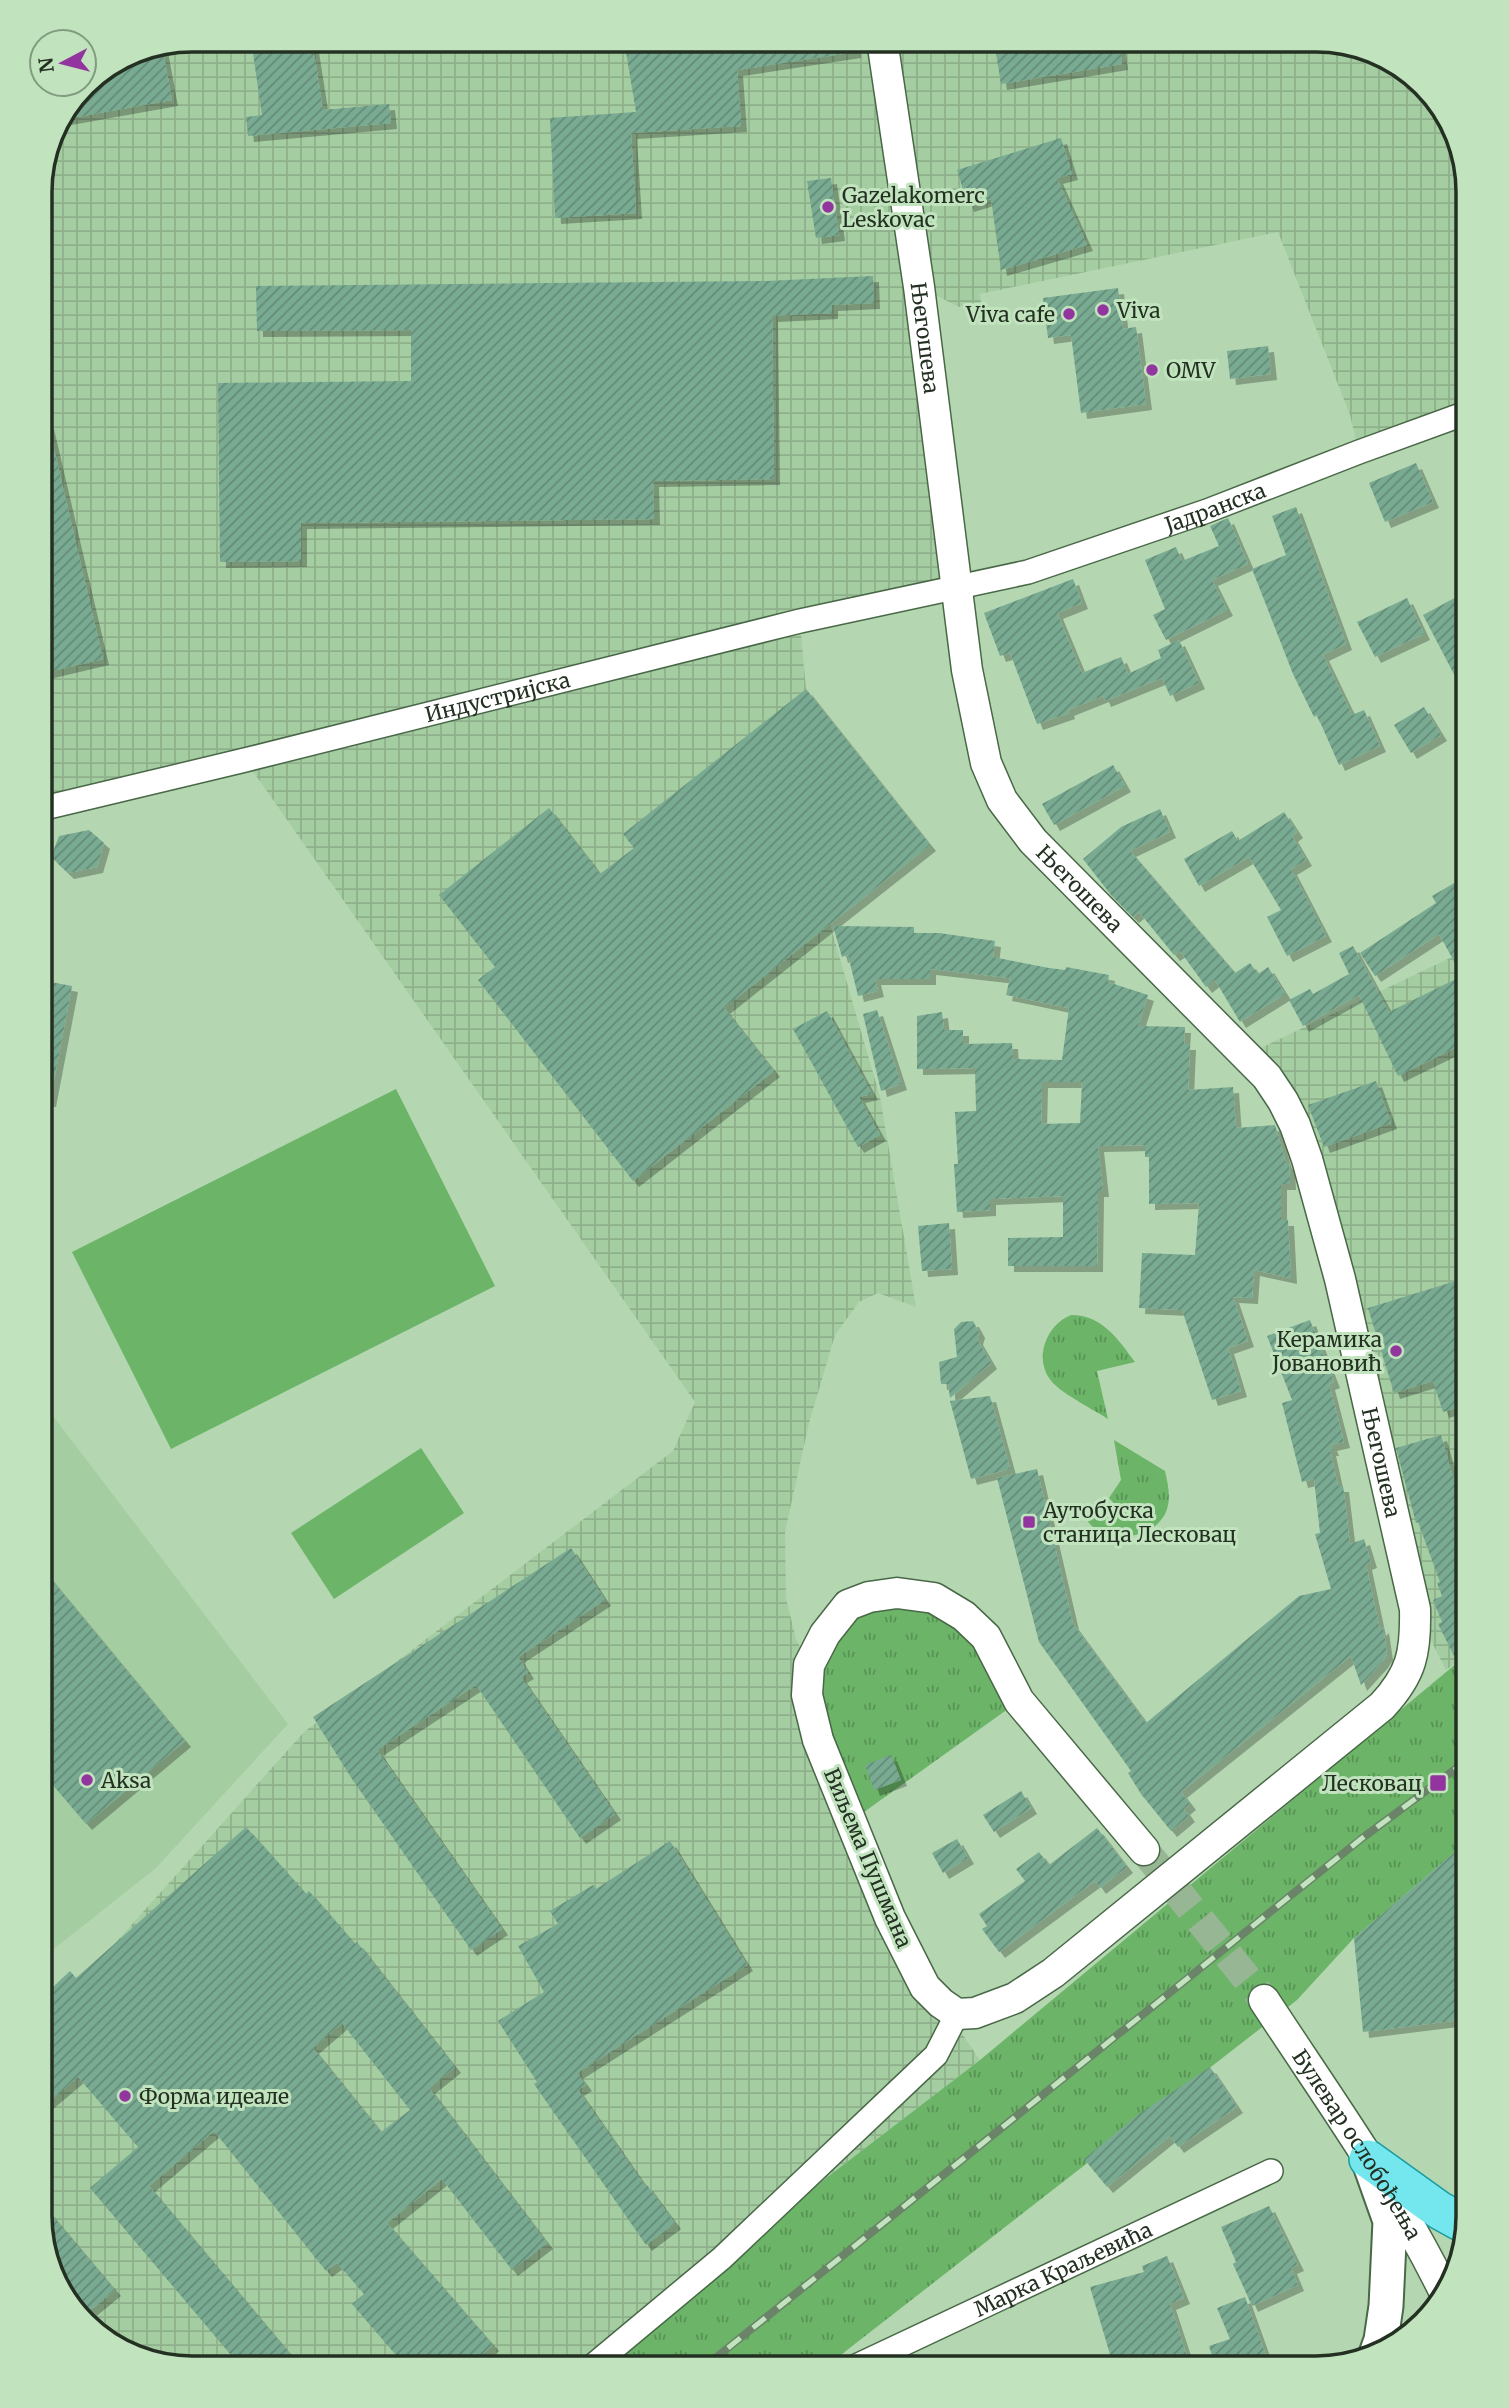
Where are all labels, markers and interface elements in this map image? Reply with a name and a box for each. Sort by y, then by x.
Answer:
north arrow [28,28,98,98]
text: N [33,56,59,74]
place label: Gazelakomerc Leskovac [842,182,985,233]
marker: Gazelakomerc Leskovac [820,199,836,215]
street label: Његошева [905,281,946,395]
place label: Viva [1116,297,1160,324]
place label: Viva cafe [965,301,1055,328]
marker: Viva [1095,302,1111,318]
marker: Viva cafe [1061,306,1077,322]
place label: OMV [1166,357,1216,384]
marker: OMV [1144,362,1160,378]
street label: Јадранска [1160,476,1269,538]
street label: Индустријска [422,666,573,728]
street label: Његошева [1031,839,1129,938]
place label: Керамика Јовановић [1271,1326,1382,1377]
marker: Керамика Јовановић [1388,1343,1404,1359]
street label: Његошева [1356,1405,1407,1520]
place label: Аутобуска станица Лесковац [1042,1497,1237,1548]
marker: Аутобуска станица Лесковац [1021,1514,1037,1530]
street label: Виљема Пушмана [818,1764,918,1952]
place label: Aksa [100,1767,151,1794]
place label: Лесковац [1322,1770,1422,1797]
marker: Aksa [79,1772,95,1788]
marker: Лесковац [1428,1773,1448,1793]
street label: Булевар ослобођења [1287,2044,1428,2244]
place label: Форма идеале [139,2083,289,2110]
marker: Форма идеале [117,2088,133,2104]
street label: Марка Краљевића [970,2215,1156,2322]

